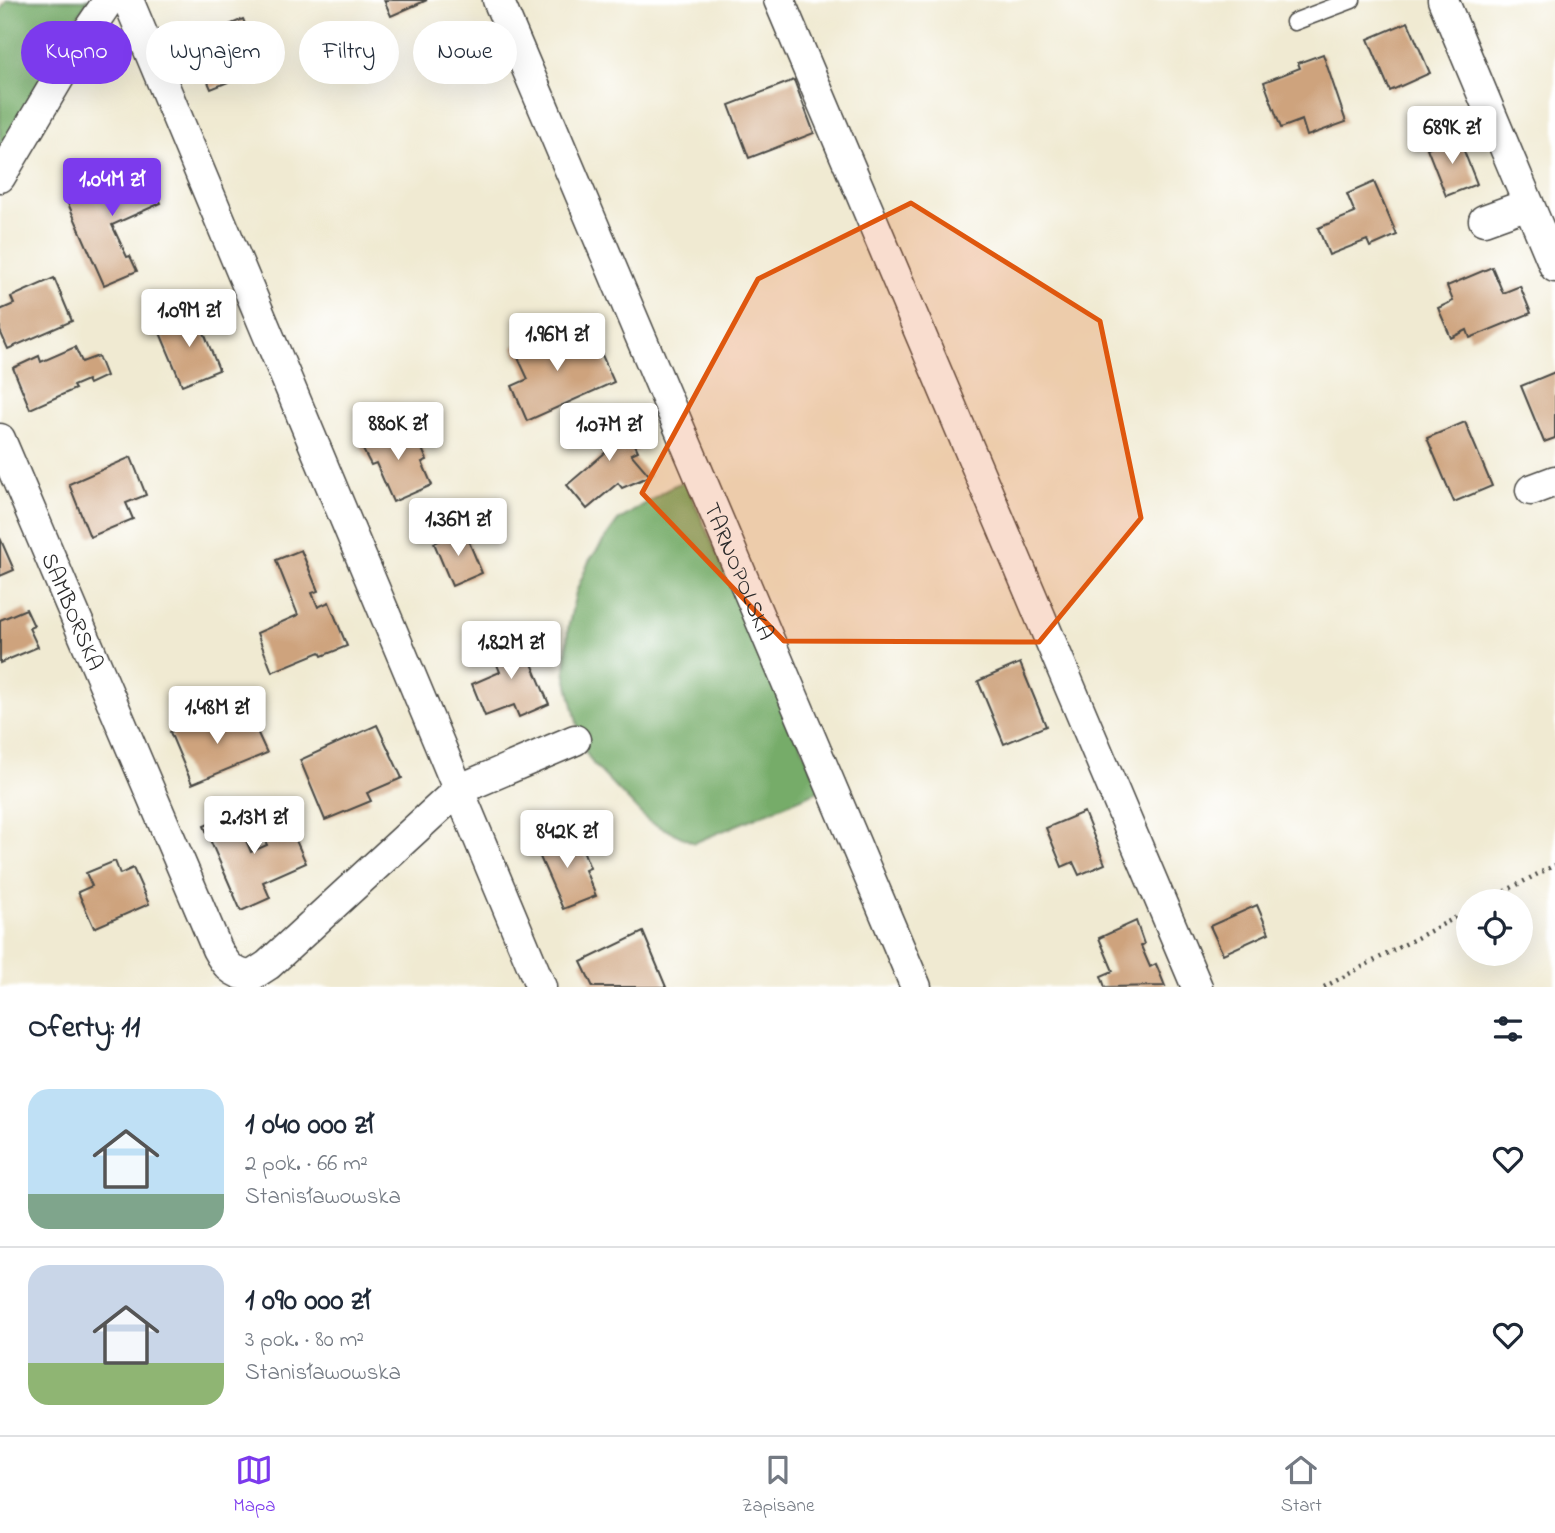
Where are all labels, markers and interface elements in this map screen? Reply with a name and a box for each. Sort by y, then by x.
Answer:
chip: Kupno [21,21,132,84]
chip: Wynajem [146,21,285,84]
chip: Filtry [299,21,399,84]
chip: Nowe [413,21,517,84]
pin: 689K zł [1387,106,1517,166]
text: 689K zł [1423,112,1481,145]
pin: 1.04M zł [40,158,184,218]
text: 1.04M zł [79,164,145,197]
pin: 1.09M zł [117,290,261,349]
text: 1.09M zł [157,295,221,328]
pin: 1.96M zł [485,314,629,373]
text: 1.96M zł [525,319,589,352]
pin: 880K zł [333,402,463,462]
pin: 1.07M zł [537,404,681,463]
text: 880K zł [369,408,427,441]
text: 1.07M zł [576,409,642,442]
pin: 1.36M zł [386,498,530,558]
street label: TARNOPOLSKA [694,498,781,646]
text: 1.36M zł [425,504,491,537]
street label: SAMBORSKA [31,548,111,676]
pin: 1.82M zł [439,622,583,681]
text: 1.82M zł [478,627,544,660]
pin: 1.48M zł [145,686,289,746]
text: 1.48M zł [185,692,249,725]
pin: 2.13M zł [182,796,326,856]
text: 2.13M zł [220,802,288,835]
pin: 842K zł [502,810,632,870]
text: 842K zł [536,816,598,849]
map controls [1456,889,1533,966]
button: locate [1456,889,1533,966]
text: Oferty: 11 [28,1007,140,1051]
icon: filters [1489,1010,1527,1048]
text: 1 040 000 zł [245,1104,374,1148]
icon: home [84,1117,168,1201]
icon: heart [1489,1140,1527,1178]
text: 2 pok. · 66 m² [245,1148,368,1181]
text: Stanisławowska [245,1181,401,1214]
text: 1 090 000 zł [245,1280,370,1324]
icon: home [84,1293,168,1377]
icon: heart [1489,1316,1527,1354]
text: 3 pok. · 80 m² [245,1324,364,1357]
text: Stanisławowska [245,1357,401,1390]
tab: Mapa [233,1451,276,1520]
tab: Zapisane [742,1451,814,1520]
tab: Start [1281,1451,1322,1520]

